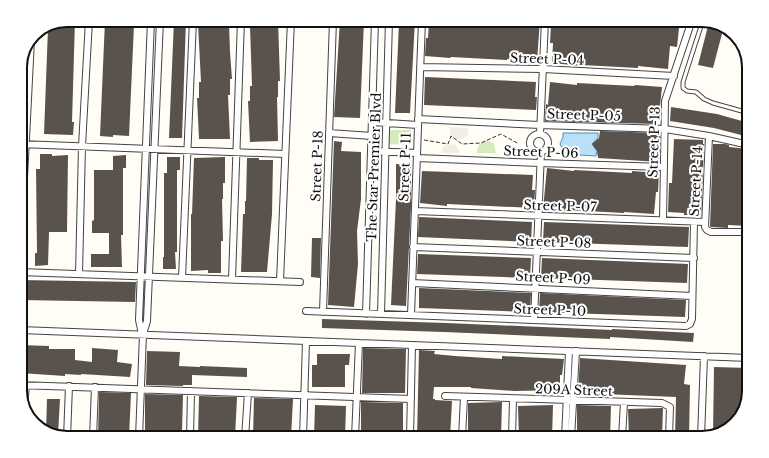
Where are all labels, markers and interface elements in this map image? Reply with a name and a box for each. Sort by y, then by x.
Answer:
street label: Street P-04 [510,49,584,69]
street label: The Star Premier Blvd [363,92,385,242]
street label: Street P-05 [547,105,621,125]
street label: Street P-13 [644,106,664,178]
street label: Street P-18 [307,130,327,202]
street label: Street P-11 [395,132,415,202]
street label: Street P-06 [503,142,579,162]
street label: Street P-14 [686,145,706,217]
street label: Street P-07 [523,196,597,216]
street label: Street P-08 [516,232,592,252]
street label: Street P-09 [515,268,591,288]
street label: Street P-10 [513,300,587,320]
street label: 209A Street [535,380,613,400]

